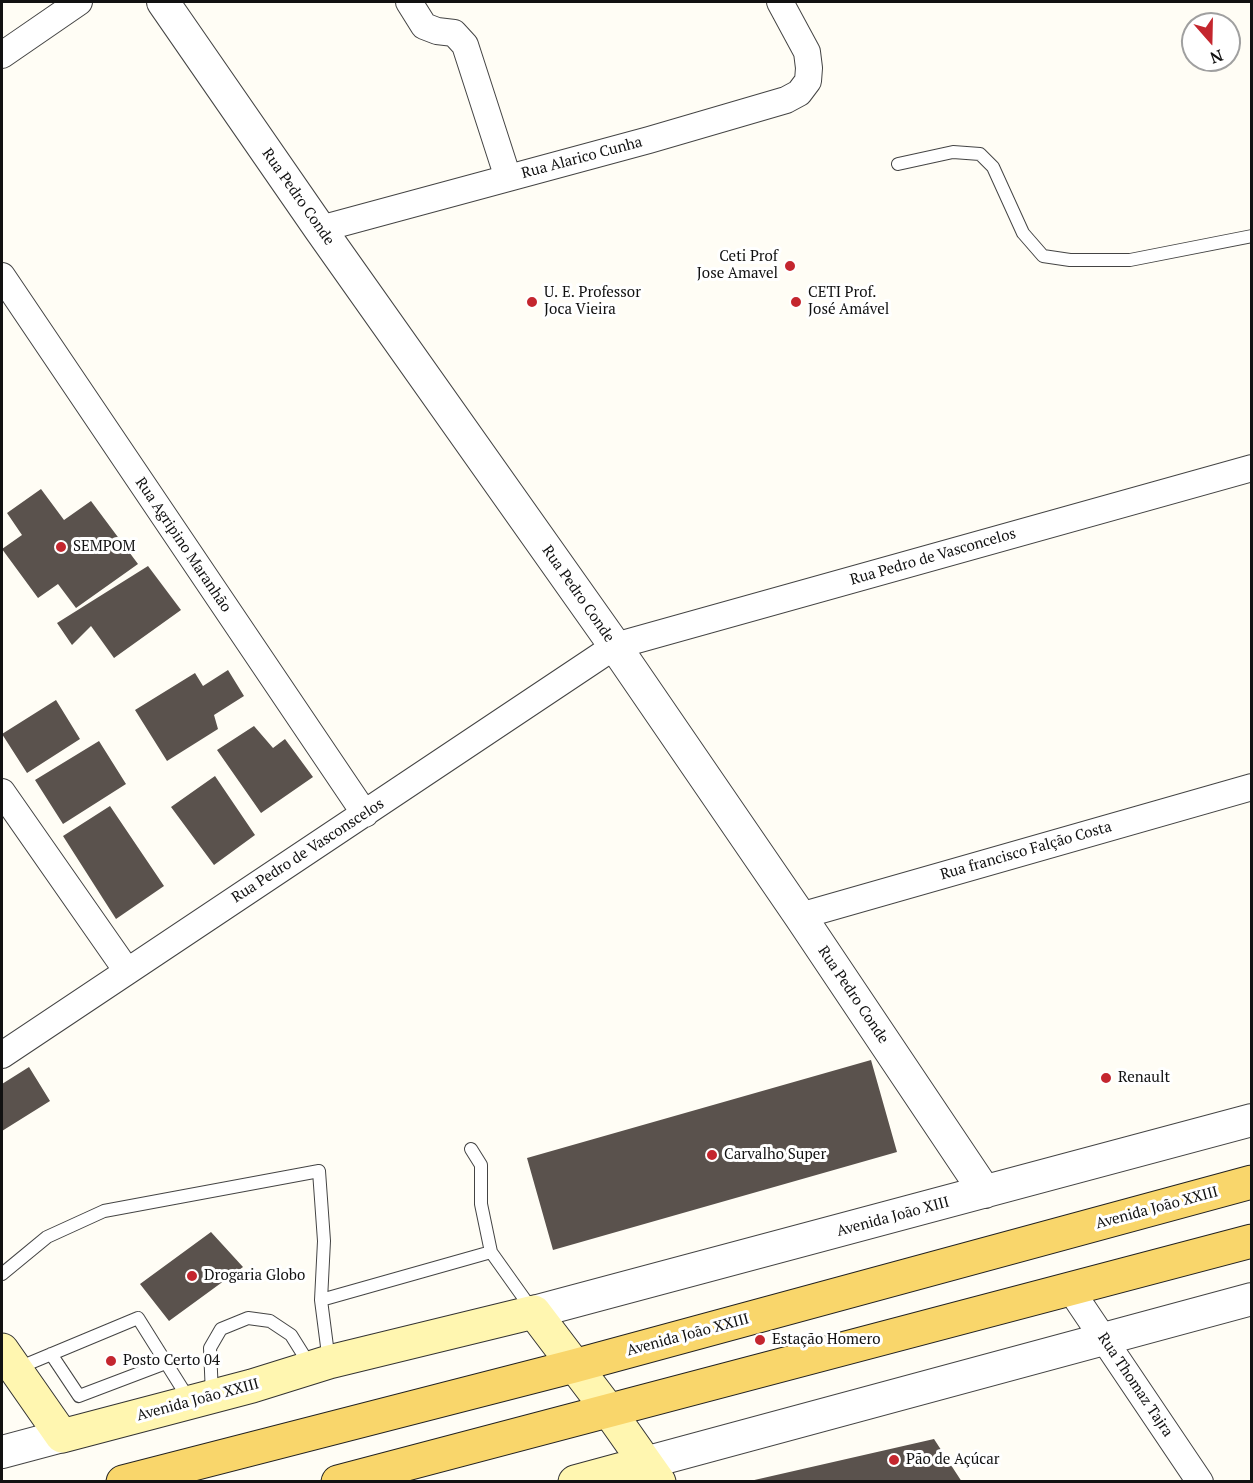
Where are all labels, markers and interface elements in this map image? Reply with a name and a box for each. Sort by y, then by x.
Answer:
north arrow [1181,12,1241,72]
text: N [1207,45,1226,69]
street label: Rua Alarico Cunha [520,133,644,183]
street label: Rua Pedro Conde [258,145,338,249]
place label: Ceti Prof Jose Amavel [697,248,778,283]
marker: Ceti Prof Jose Amavel [783,259,797,273]
place label: U. E. Professor Joca Vieira [544,284,641,319]
place label: CETI Prof. José Amável [808,284,889,319]
marker: U. E. Professor Joca Vieira [525,295,539,309]
marker: CETI Prof. José Amável [789,295,803,309]
street label: Rua Agripino Maranhão [131,474,235,616]
street label: Rua Pedro de Vasconcelos [848,525,1018,589]
place label: SEMPOM [73,538,136,556]
marker: SEMPOM [54,540,68,554]
street label: Rua Pedro Conde [538,542,618,646]
street label: Rua Pedro de Vasconscelos [228,795,388,907]
street label: Rua francisco Falção Costa [938,818,1114,884]
street label: Rua Pedro Conde [814,943,892,1047]
place label: Renault [1118,1069,1170,1087]
marker: Renault [1099,1071,1113,1085]
place label: Carvalho Super [724,1146,826,1164]
marker: Carvalho Super [705,1148,719,1162]
street label: Avenida João XXIII [1094,1183,1220,1233]
street label: Avenida João XIII [835,1193,951,1241]
place label: Drogaria Globo [204,1267,305,1285]
marker: Drogaria Globo [185,1269,199,1283]
street label: Avenida João XXIII [625,1310,751,1360]
street label: Rua Thomaz Tajra [1094,1330,1176,1440]
place label: Estação Homero [772,1331,881,1349]
marker: Estação Homero [753,1333,767,1347]
place label: Posto Certo 04 [123,1352,220,1370]
marker: Posto Certo 04 [104,1354,118,1368]
street label: Avenida João XXIII [135,1375,261,1425]
place label: Pão de Açúcar [906,1451,1000,1469]
marker: Pão de Açúcar [887,1453,901,1467]

